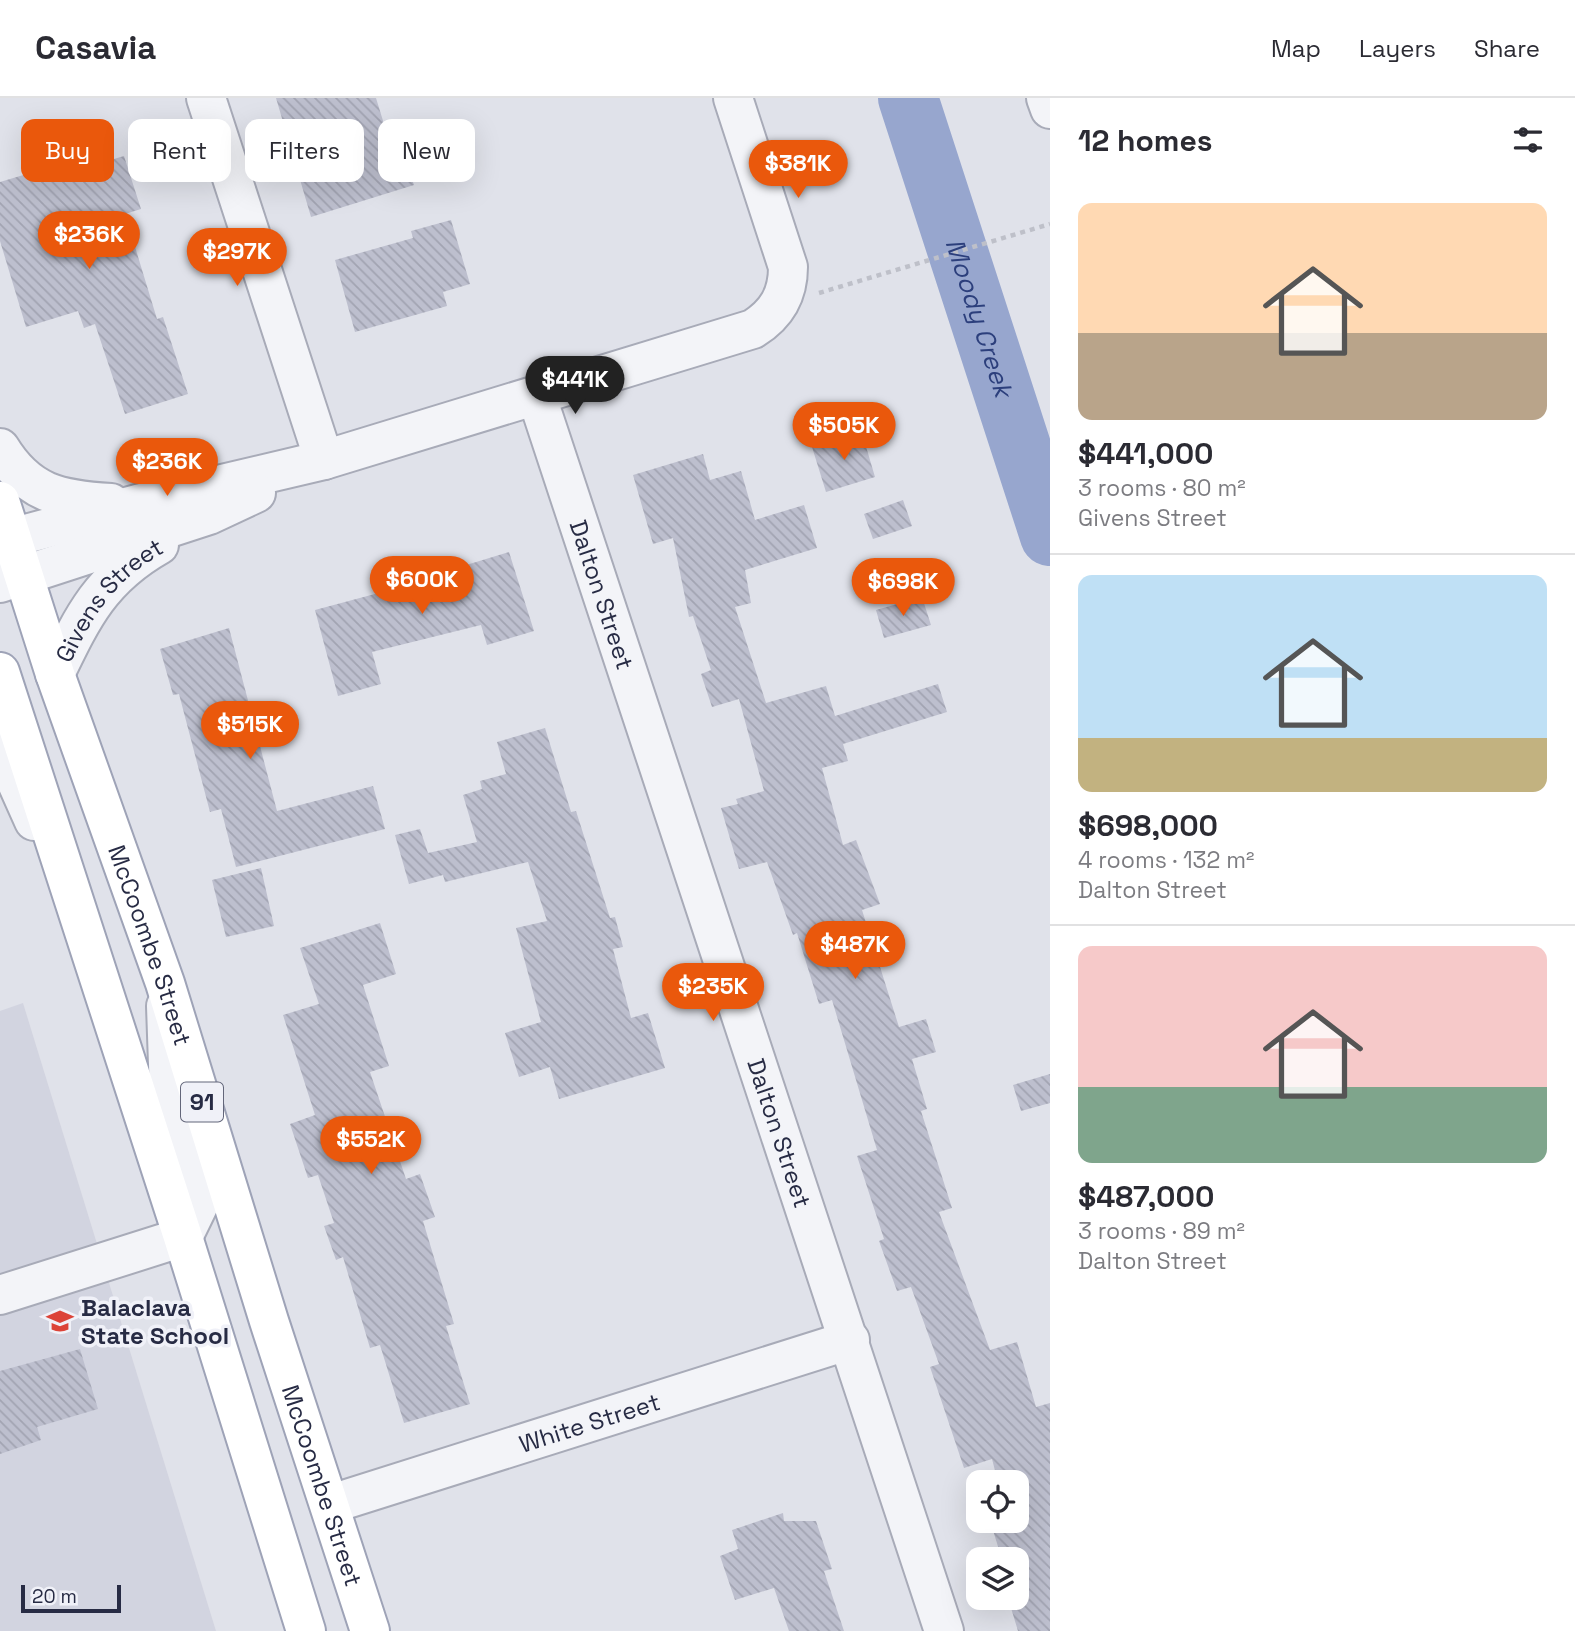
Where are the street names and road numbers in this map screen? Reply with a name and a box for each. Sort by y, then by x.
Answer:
street label: Dalton Street [563,516,641,673]
street label: Givens Street [48,531,168,667]
street label: McCoombe Street [102,841,199,1049]
street label: Dalton Street [741,1054,819,1212]
road number: 91 [181,1082,223,1121]
street label: McCoombe Street [275,1381,370,1590]
street label: White Street [515,1386,664,1459]

